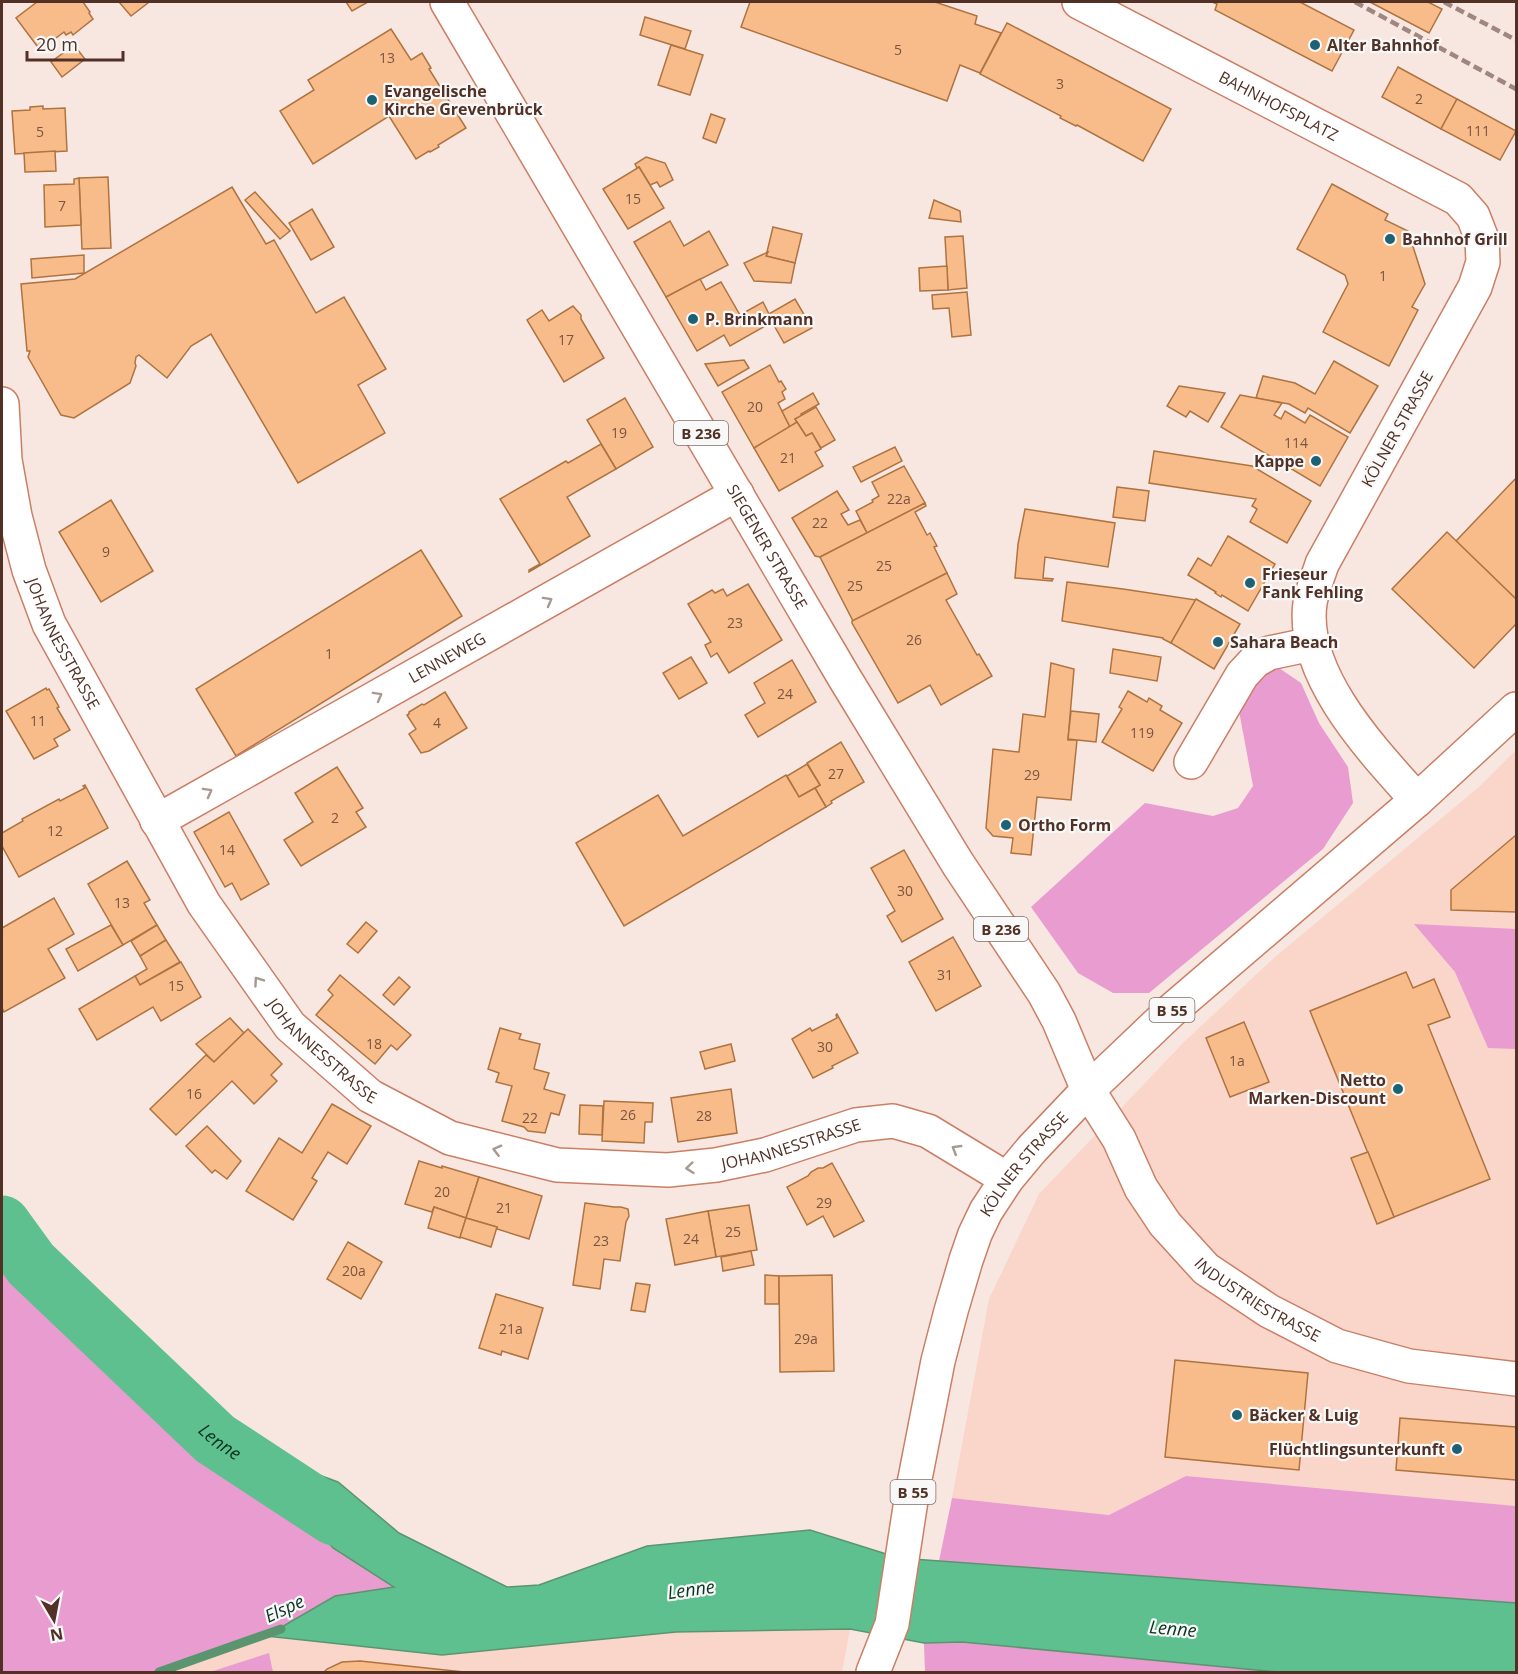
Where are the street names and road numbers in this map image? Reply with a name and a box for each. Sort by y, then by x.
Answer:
street label: BAHNHOFSPLATZ [1215,66,1342,146]
street label: KÖLNER STRASSE [1356,367,1438,491]
road number: B 236 [674,421,728,445]
street label: SIEGENER STRASSE [722,480,813,613]
street label: JOHANNESSTRASSE [21,573,105,713]
street label: LENNEWEG [404,627,490,688]
road number: B 236 [974,917,1028,941]
street label: JOHANNESSTRASSE [261,992,381,1109]
road number: B 55 [1150,998,1194,1022]
street label: KÖLNER STRASSE [974,1107,1073,1221]
street label: JOHANNESSTRASSE [717,1113,864,1175]
street label: INDUSTRIESTRASSE [1190,1253,1325,1347]
road number: B 55 [890,1480,936,1504]

